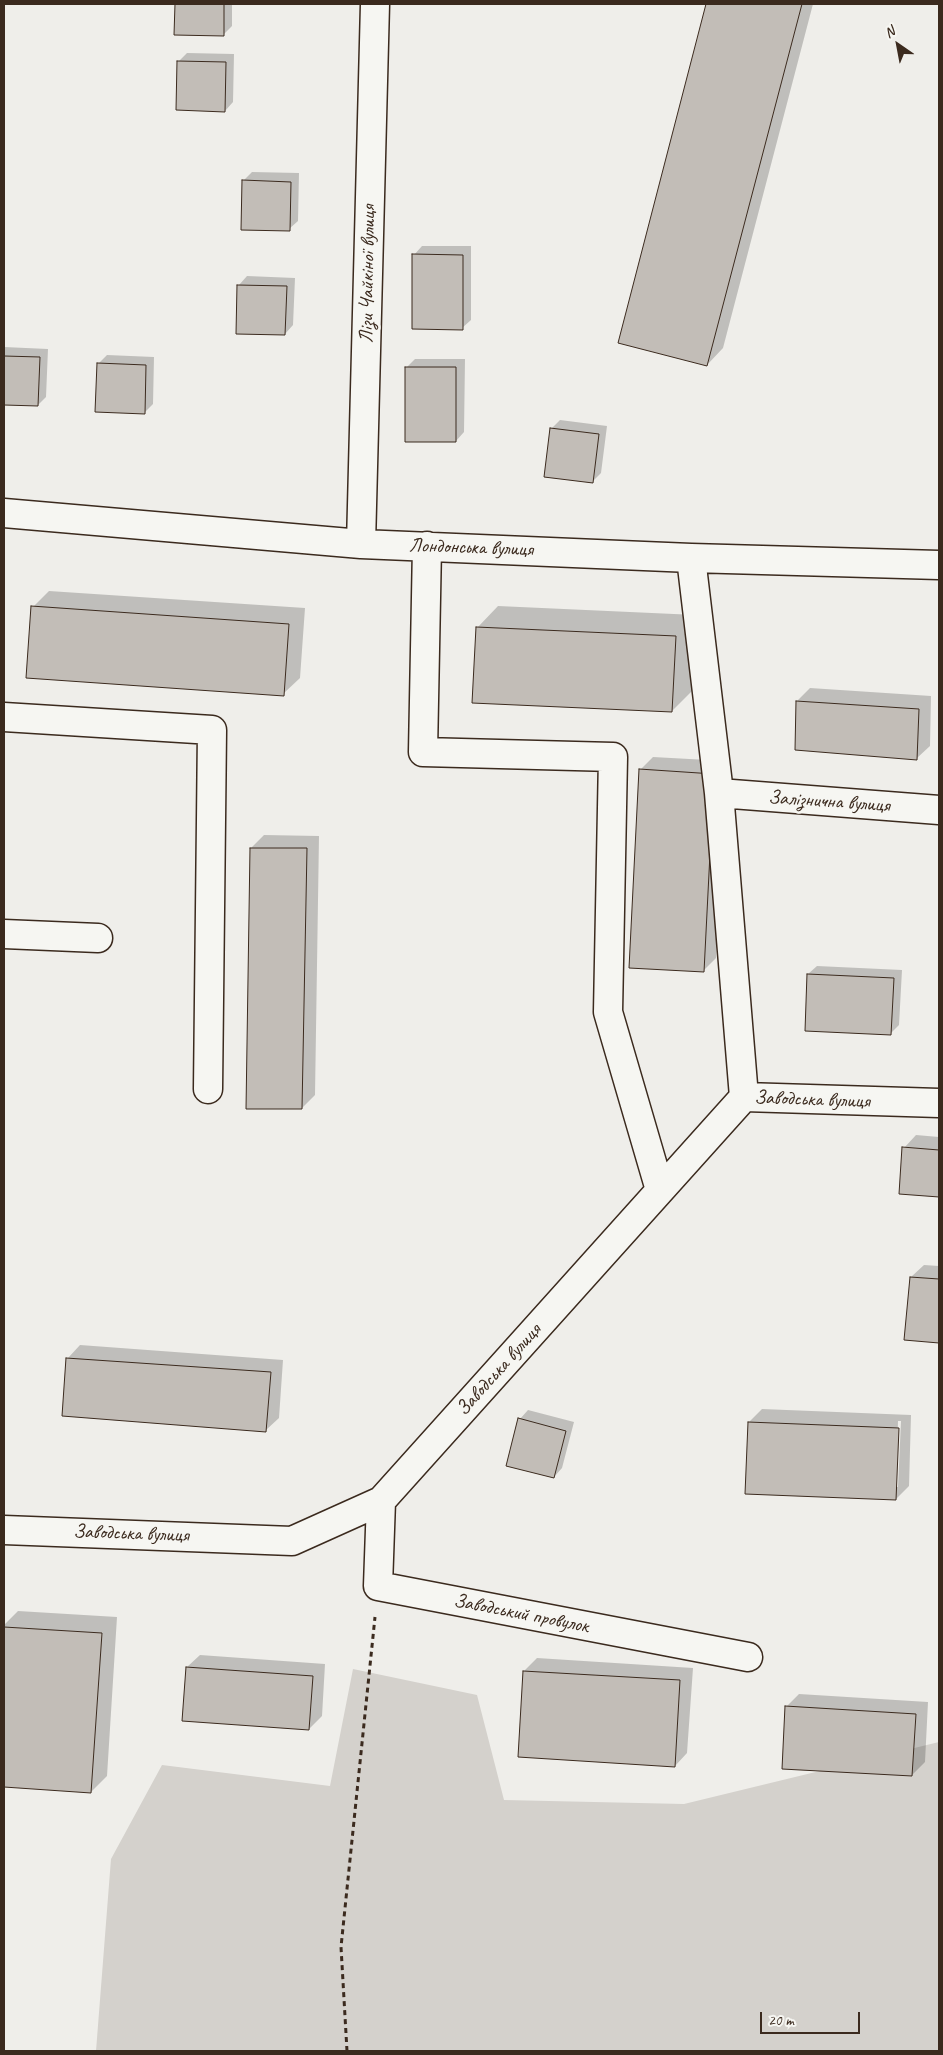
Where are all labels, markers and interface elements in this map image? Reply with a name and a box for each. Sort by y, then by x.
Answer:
north arrow [873,20,923,70]
text: N [881,23,898,41]
street label: Лізи Чайкіної вулиця [355,205,381,343]
street label: Лондонська вулиця [408,534,534,562]
street label: Залізнична вулиця [767,786,891,818]
street label: Заводська вулиця [754,1086,870,1114]
street label: Заводська вулиця [451,1319,547,1421]
street label: Заводська вулиця [73,1520,189,1548]
street label: Заводський провулок [451,1589,591,1639]
scale bar [763,2002,863,2034]
text: 20 m [768,2011,794,2030]

